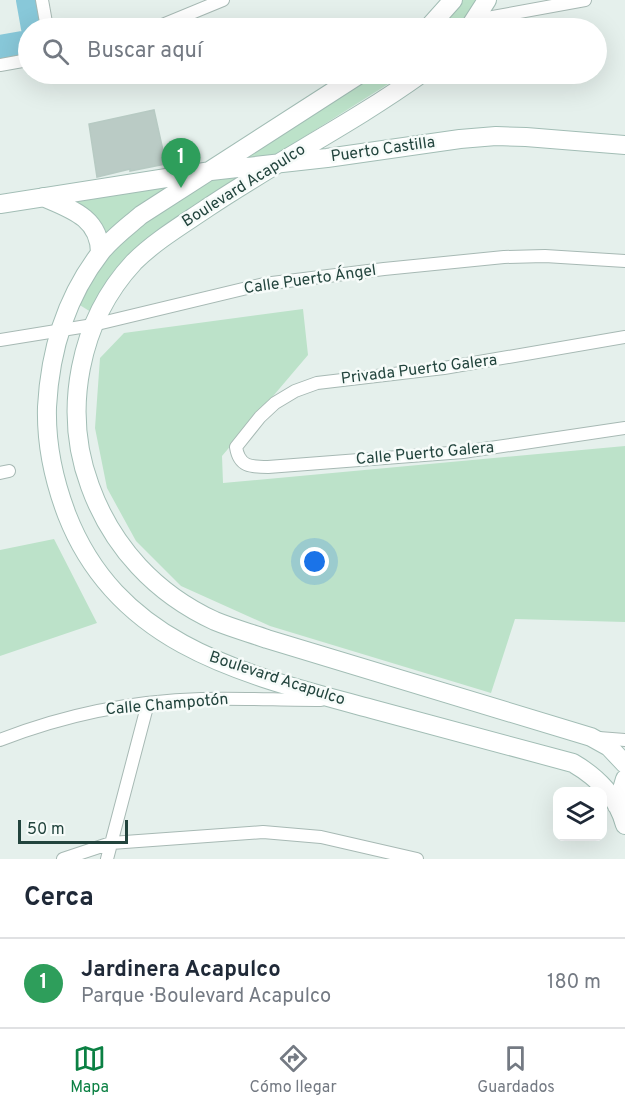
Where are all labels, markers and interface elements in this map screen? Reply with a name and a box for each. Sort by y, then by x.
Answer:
search box [18,18,607,84]
icon: search [39,35,72,68]
text: Buscar aquí [87,38,203,65]
street label: Puerto Castilla [329,133,437,167]
pin: 1 [162,138,201,188]
street label: Boulevard Acapulco [179,140,310,232]
street label: Calle Puerto Ángel [242,259,377,299]
street label: Privada Puerto Galera [340,350,498,390]
street label: Calle Puerto Galera [355,438,495,470]
your location [300,547,329,576]
street label: Boulevard Acapulco [206,648,348,710]
street label: Calle Champotón [105,690,229,720]
map controls [553,787,607,841]
button: layers [553,787,607,841]
scale bar [18,817,128,844]
text: 50 m [27,820,65,840]
text: Cerca [24,882,94,915]
text: Jardinera Acapulco [81,957,281,984]
text: 1 [40,970,48,996]
text: 180 m [547,970,601,996]
text: Parque · Boulevard Acapulco [81,984,331,1010]
tab: Mapa [70,1042,109,1098]
tab: Cómo llegar [250,1042,337,1098]
tab: Guardados [477,1042,555,1098]

